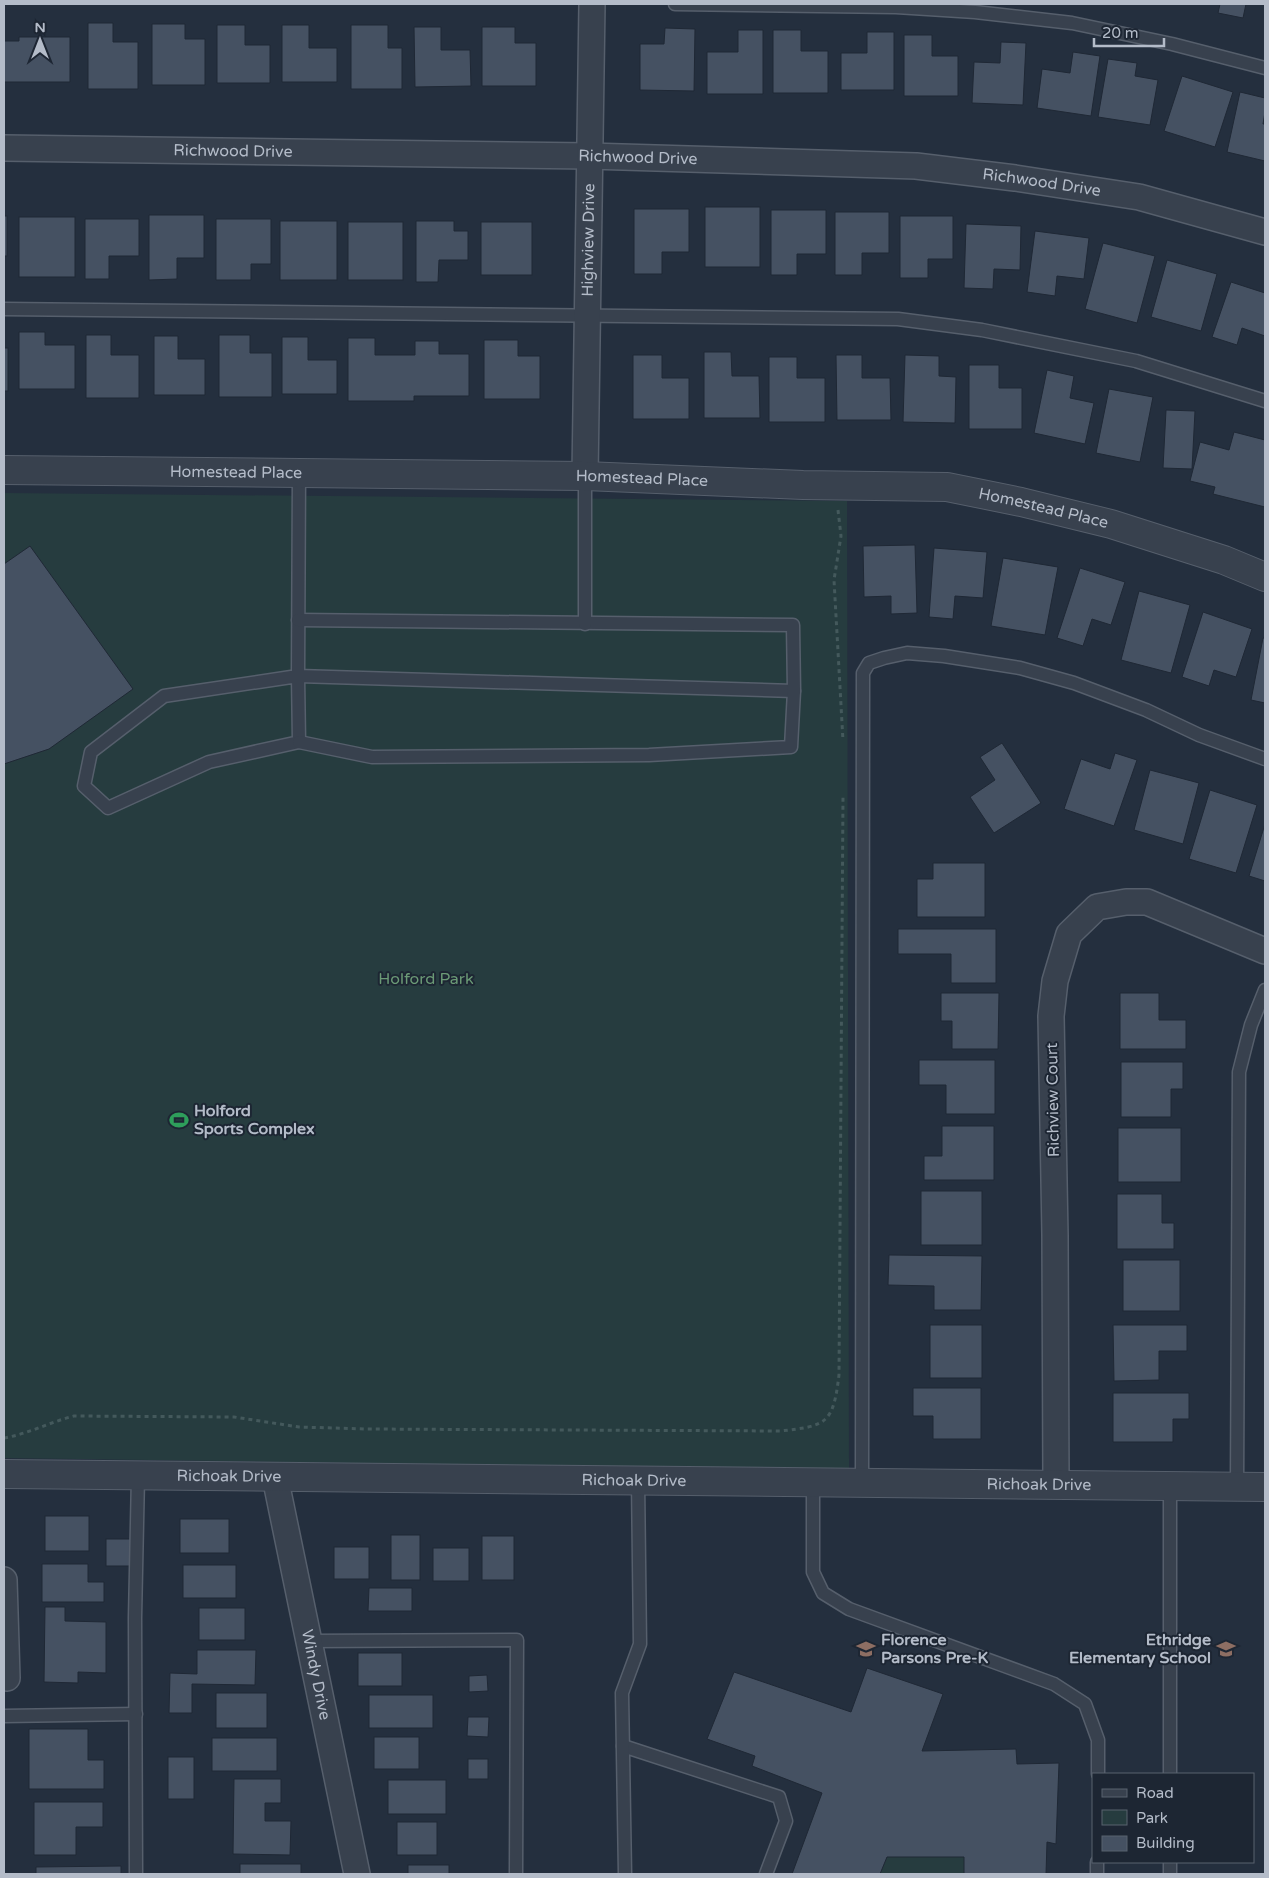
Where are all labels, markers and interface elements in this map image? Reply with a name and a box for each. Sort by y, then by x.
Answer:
north arrow [15,15,65,65]
scale bar [1094,15,1164,47]
text: N [34,19,46,36]
text: 20 m [1102,24,1139,42]
street label: Richwood Drive [173,140,293,162]
street label: Richwood Drive [578,146,698,169]
street label: Richwood Drive [981,164,1102,201]
street label: Highview Drive [578,183,599,297]
street label: Homestead Place [170,462,302,483]
street label: Homestead Place [576,466,709,491]
street label: Homestead Place [977,484,1110,533]
park label: Holford Park [378,969,474,989]
street label: Richview Court [1042,1043,1064,1157]
place label: Holford Sports Complex [194,1101,315,1139]
sports icon: Holford Sports Complex [168,1109,190,1131]
street label: Richoak Drive [177,1466,281,1487]
street label: Richoak Drive [581,1470,686,1491]
street label: Richoak Drive [986,1474,1091,1495]
street label: Windy Drive [297,1628,335,1722]
place label: Florence Parsons Pre-K [881,1630,989,1668]
place label: Ethridge Elementary School [1069,1630,1211,1668]
school or university icon: Florence Parsons Pre-K [855,1638,877,1660]
school or university icon: Ethridge Elementary School [1215,1638,1237,1660]
legend [1092,1773,1254,1863]
text: Road [1136,1784,1174,1802]
text: Park [1136,1809,1168,1827]
text: Building [1136,1834,1195,1852]

